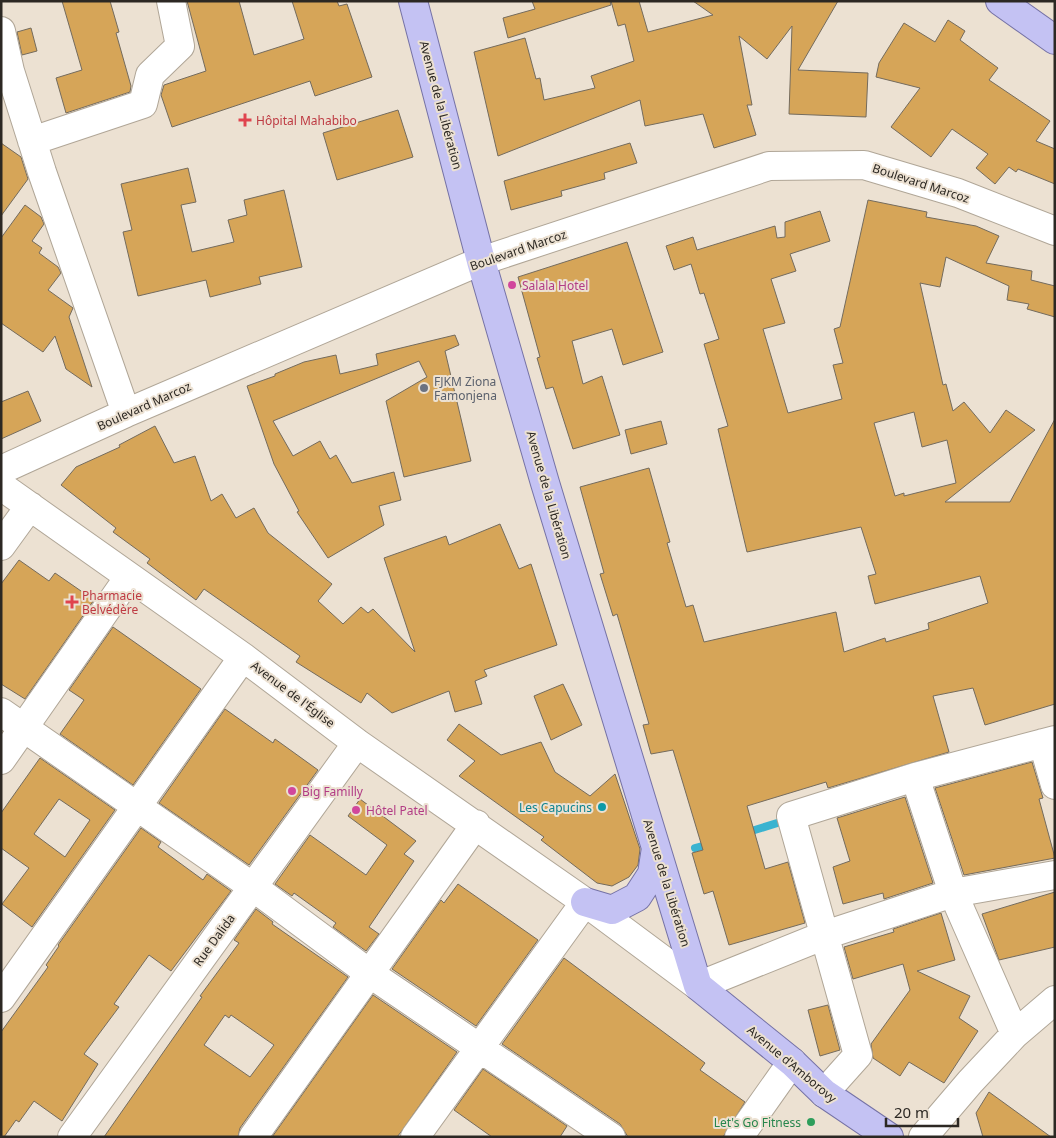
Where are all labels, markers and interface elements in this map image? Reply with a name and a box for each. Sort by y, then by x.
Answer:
street label: Avenue de la Libération [416,39,466,171]
place label: Hôpital Mahabibo [256,112,357,129]
marker: Hôpital Mahabibo [238,113,252,127]
street label: Boulevard Marcoz [870,159,972,207]
street label: Boulevard Marcoz [467,225,569,274]
place label: Salala Hotel [522,277,588,294]
marker: Salala Hotel [506,279,518,291]
place label: FJKM Ziona Famonjena [434,373,497,404]
street label: Boulevard Marcoz [94,378,194,434]
marker: FJKM Ziona Famonjena [418,382,430,394]
street label: Avenue de la Libération [523,429,575,561]
place label: Pharmacie Belvédère [82,587,142,618]
marker: Pharmacie Belvédère [66,596,78,608]
street label: Avenue de l'Église [248,657,339,731]
place label: Big Familly [302,783,364,800]
marker: Big Familly [286,785,298,797]
place label: Les Capucins [519,799,592,816]
marker: Les Capucins [596,801,608,813]
place label: Hôtel Patel [366,802,428,819]
marker: Hôtel Patel [350,804,362,816]
street label: Avenue de la Libération [639,817,695,949]
street label: Rue Dalida [189,910,239,970]
street label: Avenue d'Amborovy [744,1021,841,1107]
scale bar [886,1096,958,1128]
text: 20 m [894,1102,929,1122]
place label: Let's Go Fitness [714,1114,801,1131]
marker: Let's Go Fitness [805,1116,817,1128]

